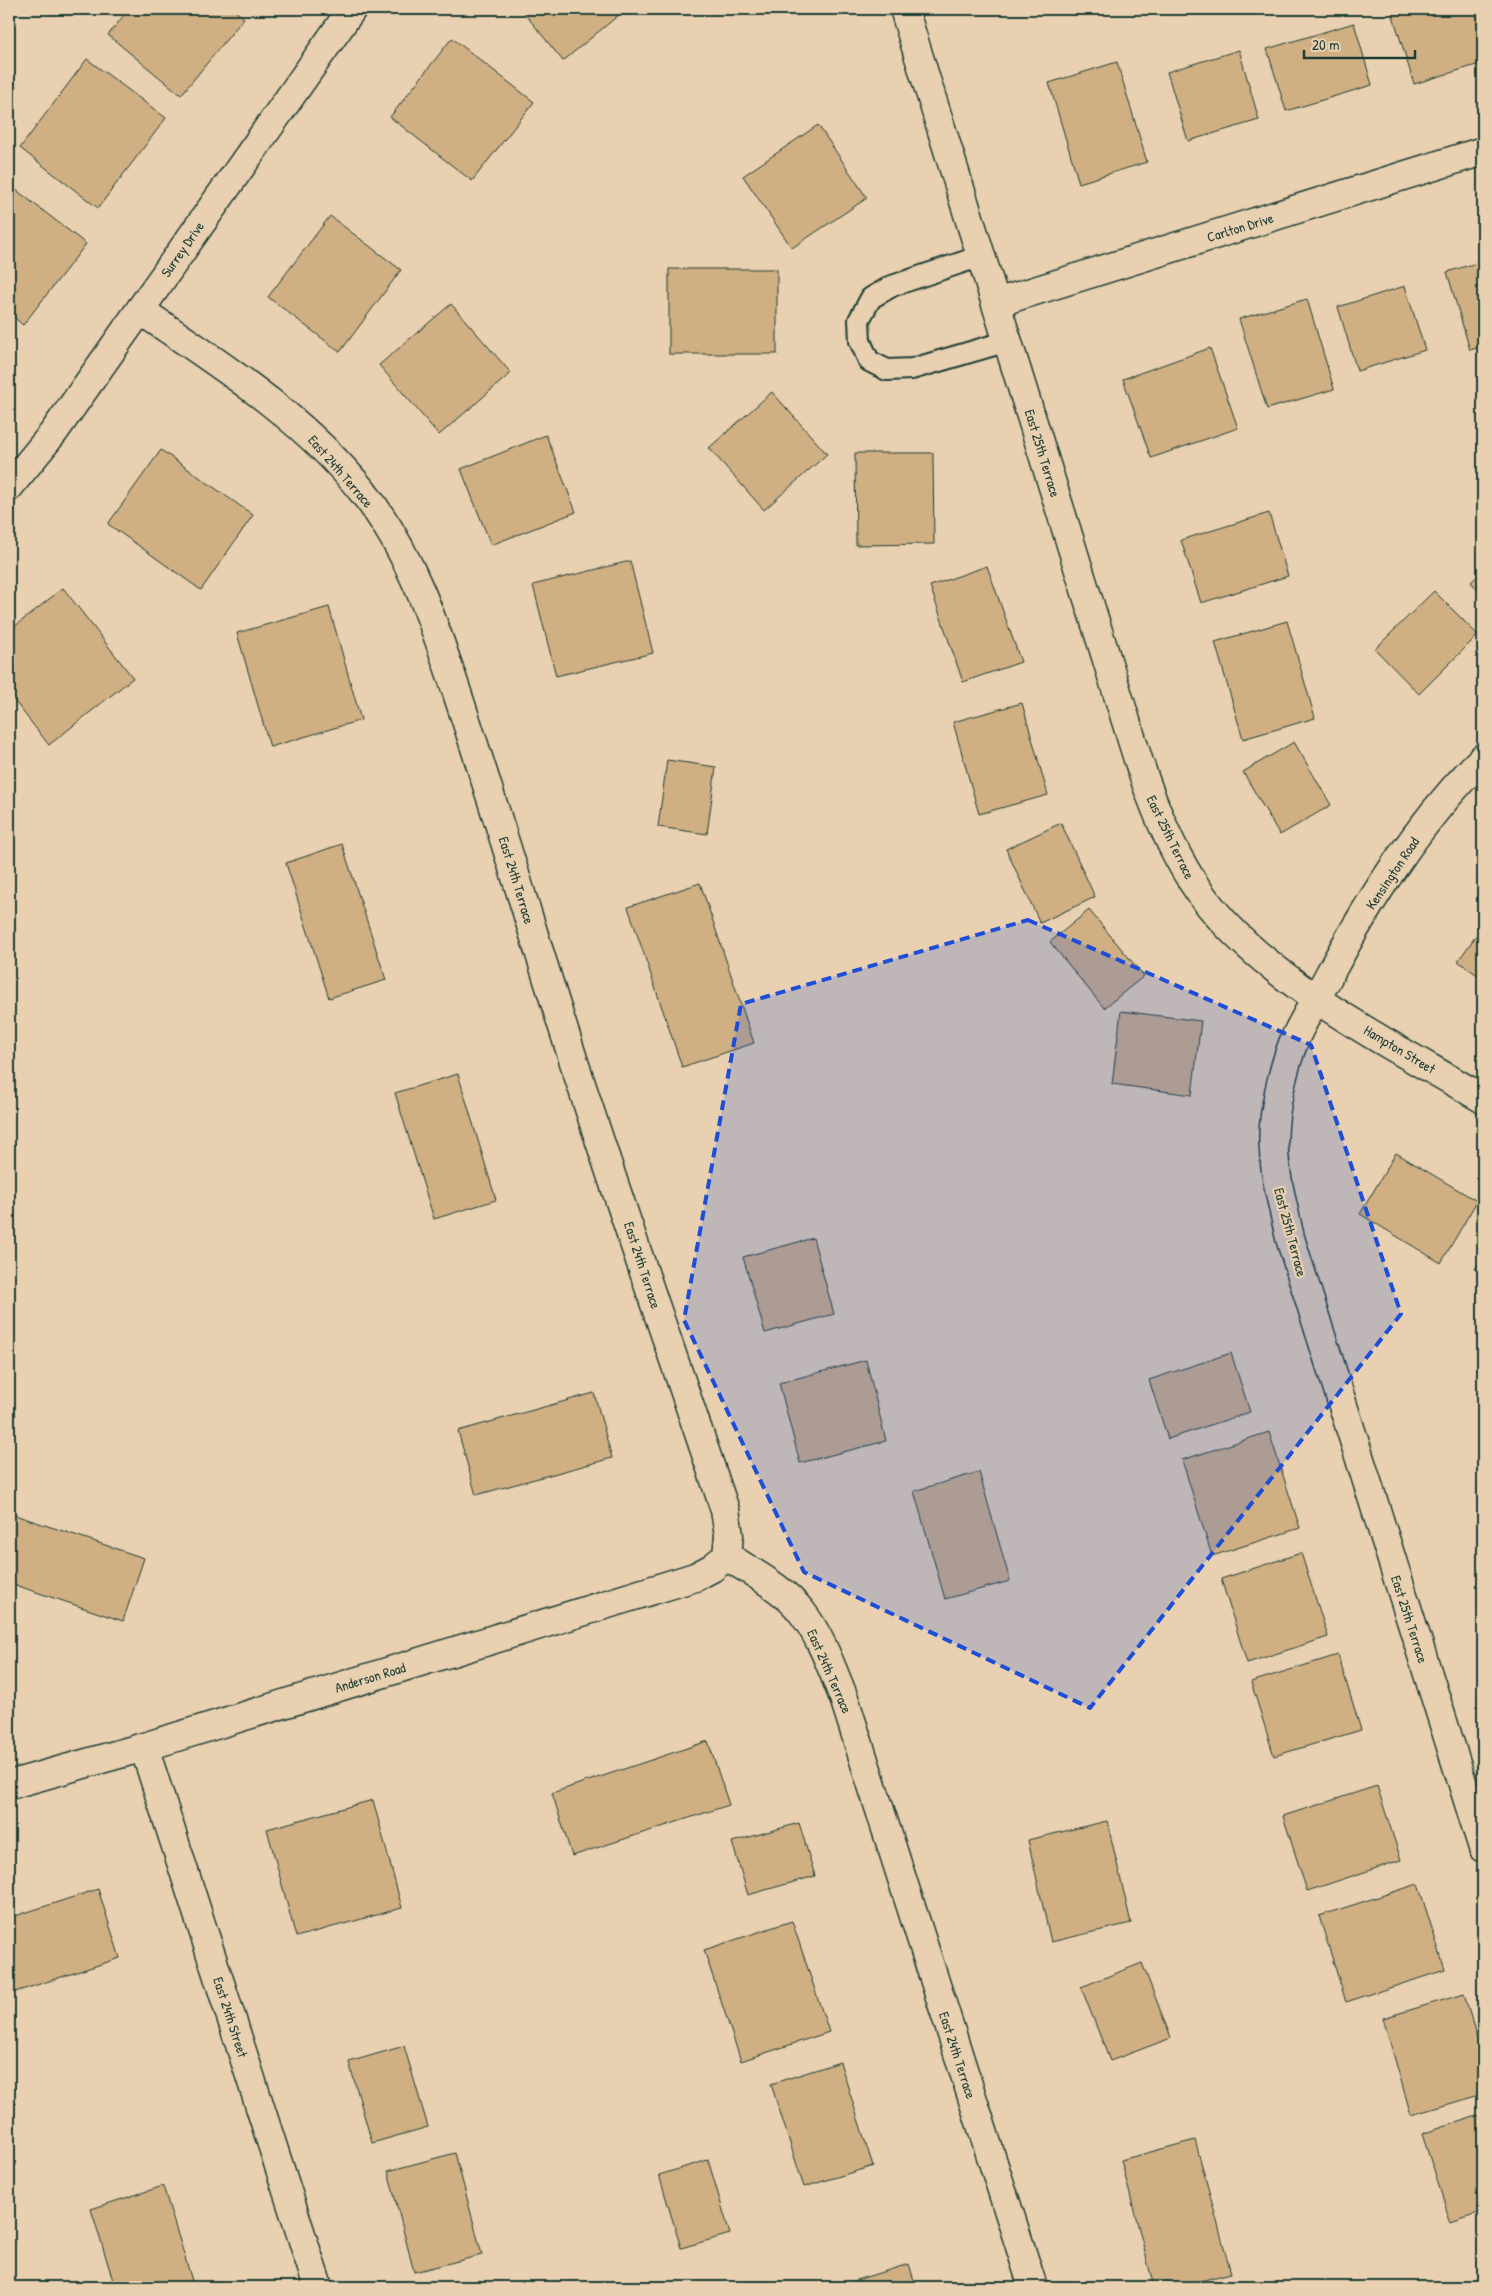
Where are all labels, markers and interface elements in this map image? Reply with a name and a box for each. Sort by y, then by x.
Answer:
scale bar [1304,28,1416,60]
text: 20 m [1312,34,1339,55]
street label: Carlton Drive [1204,208,1276,246]
street label: Surrey Drive [156,217,209,281]
street label: East 25th Terrace [1021,407,1065,500]
street label: East 24th Terrace [304,431,378,512]
street label: East 25th Terrace [1143,792,1200,882]
street label: Kensington Road [1361,833,1424,913]
street label: East 24th Terrace [495,834,539,926]
street label: Hampton Street [1360,1020,1439,1079]
street label: East 25th Terrace [1270,1186,1312,1279]
street label: East 24th Terrace [620,1219,666,1311]
street label: East 25th Terrace [1387,1573,1433,1666]
street label: East 24th Terrace [803,1626,857,1716]
street label: Anderson Road [332,1657,408,1697]
street label: East 24th Street [209,1974,253,2060]
street label: East 24th Terrace [935,2009,981,2101]

